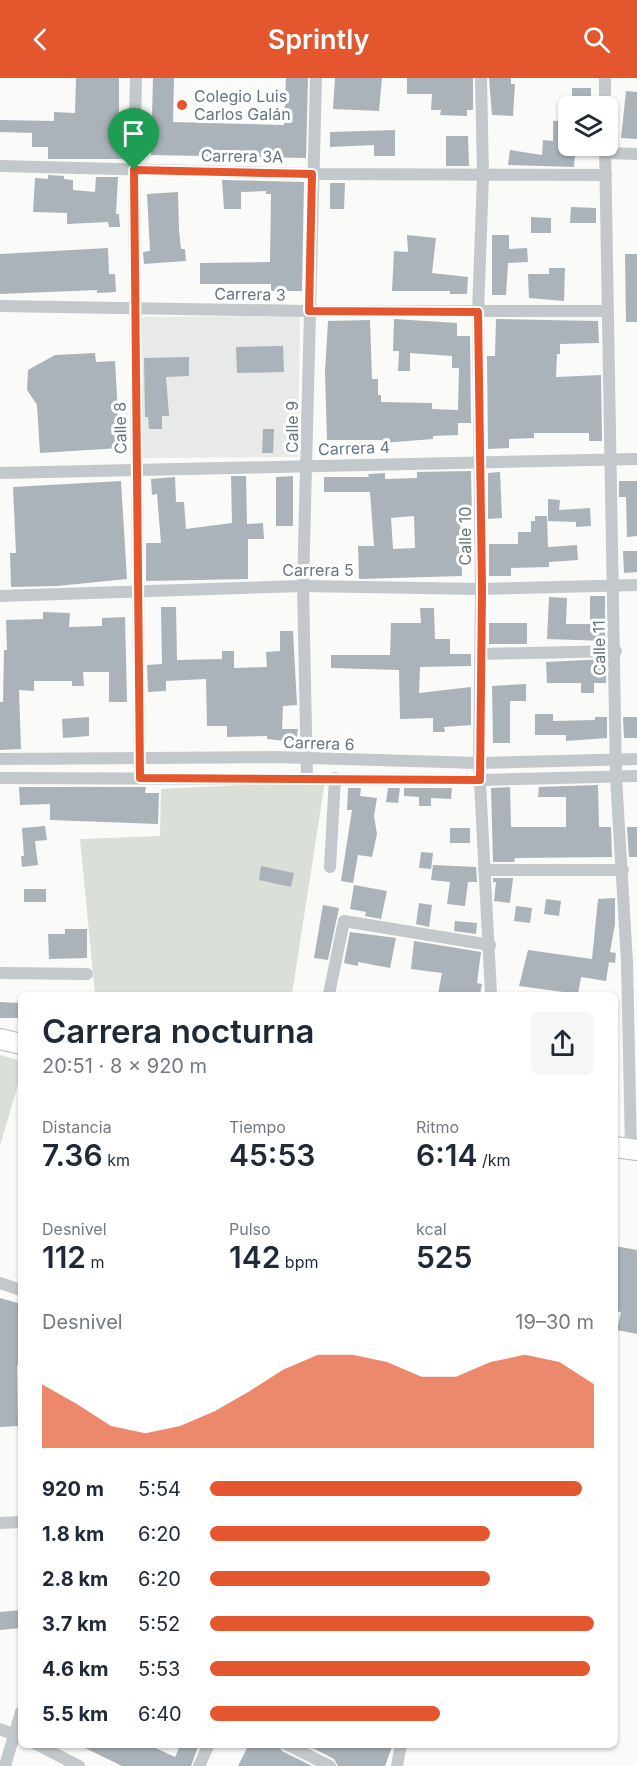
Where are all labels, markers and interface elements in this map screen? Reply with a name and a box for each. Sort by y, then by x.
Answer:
icon: back [24,23,57,56]
text: Sprintly [268,23,369,56]
icon: search [580,23,613,56]
place label: Colegio Luis Carlos Galán [194,86,291,124]
map controls [558,96,618,156]
button: layers [558,96,618,156]
marker: Colegio Luis Carlos Galán [175,98,189,112]
pin [108,108,159,170]
icon: arrive [117,117,150,150]
street label: Carrera 3A [201,145,283,167]
street label: Carrera 3 [214,283,286,305]
street label: Calle 9 [282,401,302,453]
street label: Calle 8 [110,402,130,454]
street label: Carrera 4 [318,437,390,459]
street label: Calle 10 [455,507,475,565]
street label: Carrera 5 [282,560,354,580]
street label: Calle 11 [589,620,609,676]
street label: Carrera 6 [283,732,355,754]
text: Carrera nocturna [42,1011,315,1051]
button: share [531,1012,594,1075]
text: 20:51 · 8 × 920 m [42,1054,207,1078]
text: Distancia [42,1117,112,1137]
text: Tiempo [229,1117,286,1137]
text: Ritmo [416,1117,459,1137]
text: 7.36 [42,1137,103,1173]
text: 45:53 [229,1137,315,1173]
text: 6:14 [416,1137,477,1173]
text: km [103,1150,130,1170]
text: /km [477,1150,510,1170]
text: Desnivel [42,1219,107,1239]
text: Pulso [229,1219,271,1239]
text: kcal [416,1219,447,1239]
text: 112 [42,1239,86,1275]
text: 142 [229,1239,280,1275]
text: 525 [416,1239,472,1275]
text: m [86,1252,105,1272]
text: bpm [280,1252,318,1272]
text: Desnivel [42,1310,123,1334]
text: 19–30 m [515,1310,594,1334]
text: 920 m [42,1477,104,1501]
text: 5:54 [138,1477,181,1501]
text: 1.8 km [42,1522,104,1546]
text: 6:20 [138,1522,181,1546]
text: 2.8 km [42,1567,108,1591]
text: 6:20 [138,1567,181,1591]
text: 3.7 km [42,1612,107,1636]
text: 5:52 [138,1612,180,1636]
text: 4.6 km [42,1657,109,1681]
text: 5:53 [138,1657,180,1681]
text: 5.5 km [42,1702,108,1726]
text: 6:40 [138,1702,182,1726]

